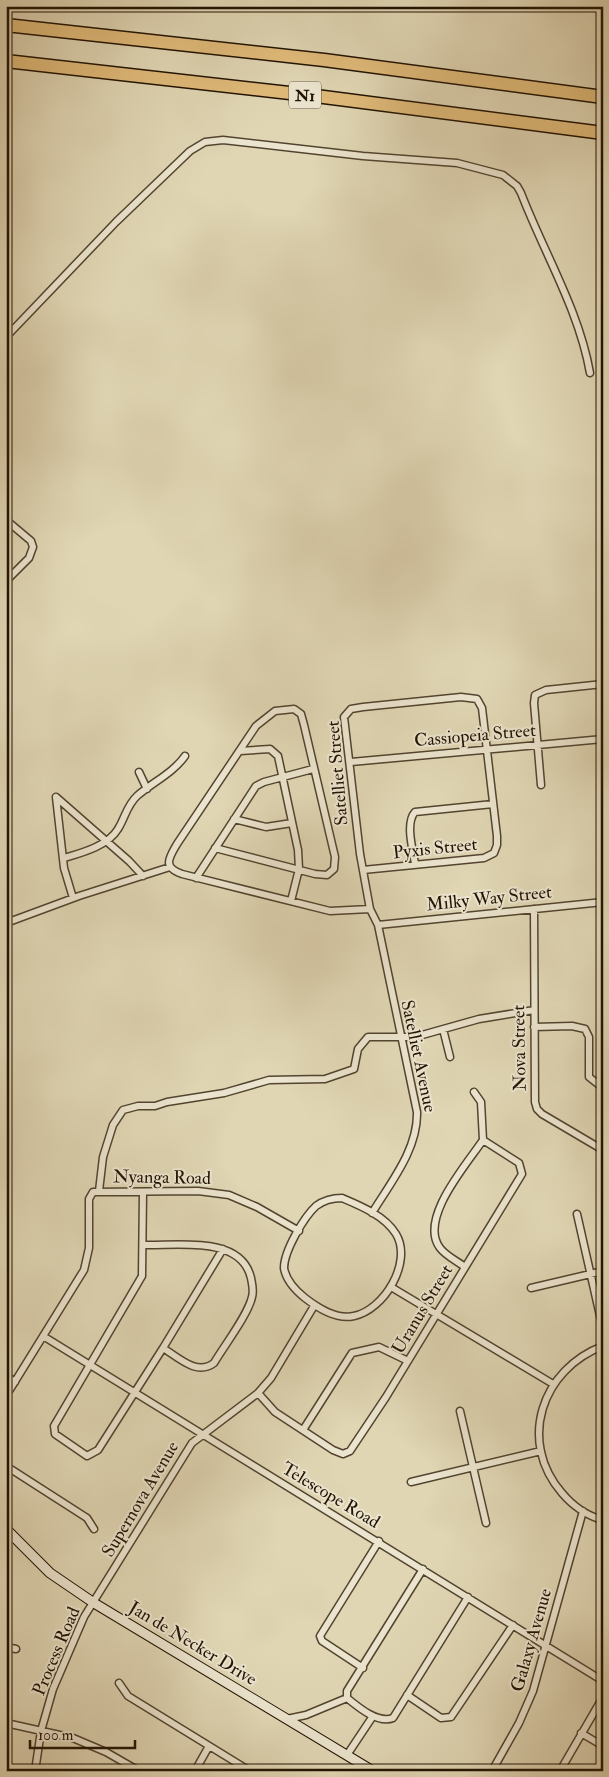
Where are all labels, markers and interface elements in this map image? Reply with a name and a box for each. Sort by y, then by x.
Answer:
road number: N1 [289,82,321,108]
street label: Satelliet Street [321,719,354,826]
street label: Cassiopeia Street [413,719,537,752]
street label: Pyxis Street [392,833,478,864]
street label: Milky Way Street [425,880,553,917]
street label: Satelliet Avenue [395,998,442,1115]
street label: Nova Street [507,1004,532,1091]
street label: Nyanga Road [113,1165,211,1190]
street label: Uranus Street [387,1260,458,1358]
street label: Supernova Avenue [97,1437,184,1561]
street label: Telescope Road [277,1457,384,1534]
street label: Galaxy Avenue [506,1585,557,1694]
street label: Jan de Necker Drive [124,1596,261,1691]
street label: Process Road [27,1603,86,1699]
scale bar [30,1717,135,1749]
text: 100 m [38,1726,74,1745]

